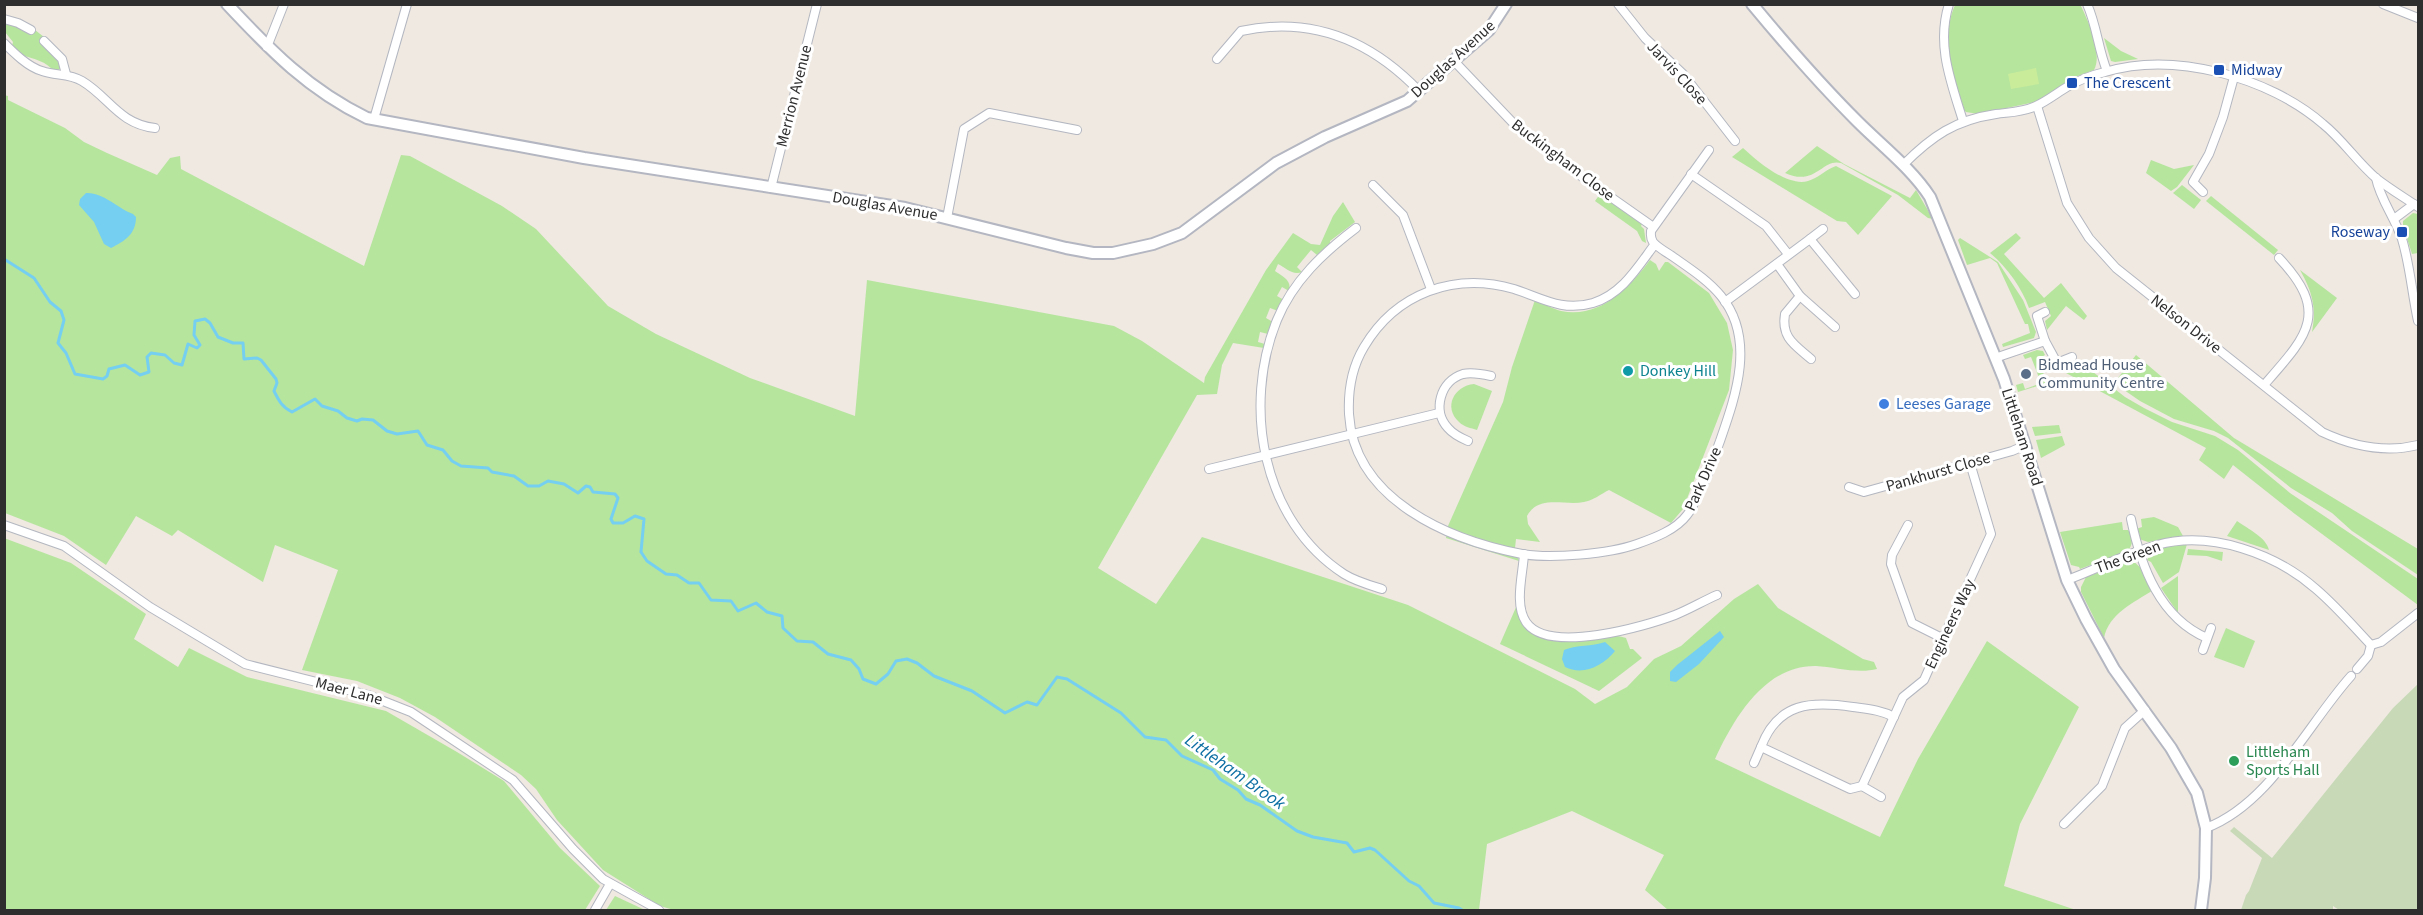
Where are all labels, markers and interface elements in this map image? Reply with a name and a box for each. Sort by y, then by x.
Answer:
street label: Douglas Avenue [1406,15,1500,103]
street label: Jarvis Close [1642,36,1712,110]
street label: Merrion Avenue [771,43,817,149]
place label: Midway [2231,59,2283,81]
marker: Midway [2212,63,2226,77]
place label: The Crescent [2084,72,2171,94]
marker: The Crescent [2065,76,2079,90]
street label: Buckingham Close [1507,114,1619,206]
street label: Douglas Avenue [831,186,939,226]
place label: Roseway [2331,221,2391,243]
marker: Roseway [2395,225,2409,239]
street label: Nelson Drive [2146,289,2226,359]
place label: Bidmead House Community Centre [2038,354,2164,394]
place label: Donkey Hill [1640,360,1716,382]
marker: Donkey Hill [1621,364,1635,378]
marker: Bidmead House Community Centre [2019,367,2033,381]
street label: Littleham Road [1996,385,2048,489]
place label: Leeses Garage [1896,393,1991,415]
marker: Leeses Garage [1877,397,1891,411]
street label: Park Drive [1679,444,1727,514]
street label: Pankhurst Close [1883,447,1993,497]
street label: The Green [2092,535,2164,579]
street label: Engineers Way [1920,575,1981,673]
street label: Maer Lane [313,671,385,711]
water label: Littleham Brook [1180,728,1291,816]
place label: Littleham Sports Hall [2246,741,2319,781]
marker: Littleham Sports Hall [2227,754,2241,768]

